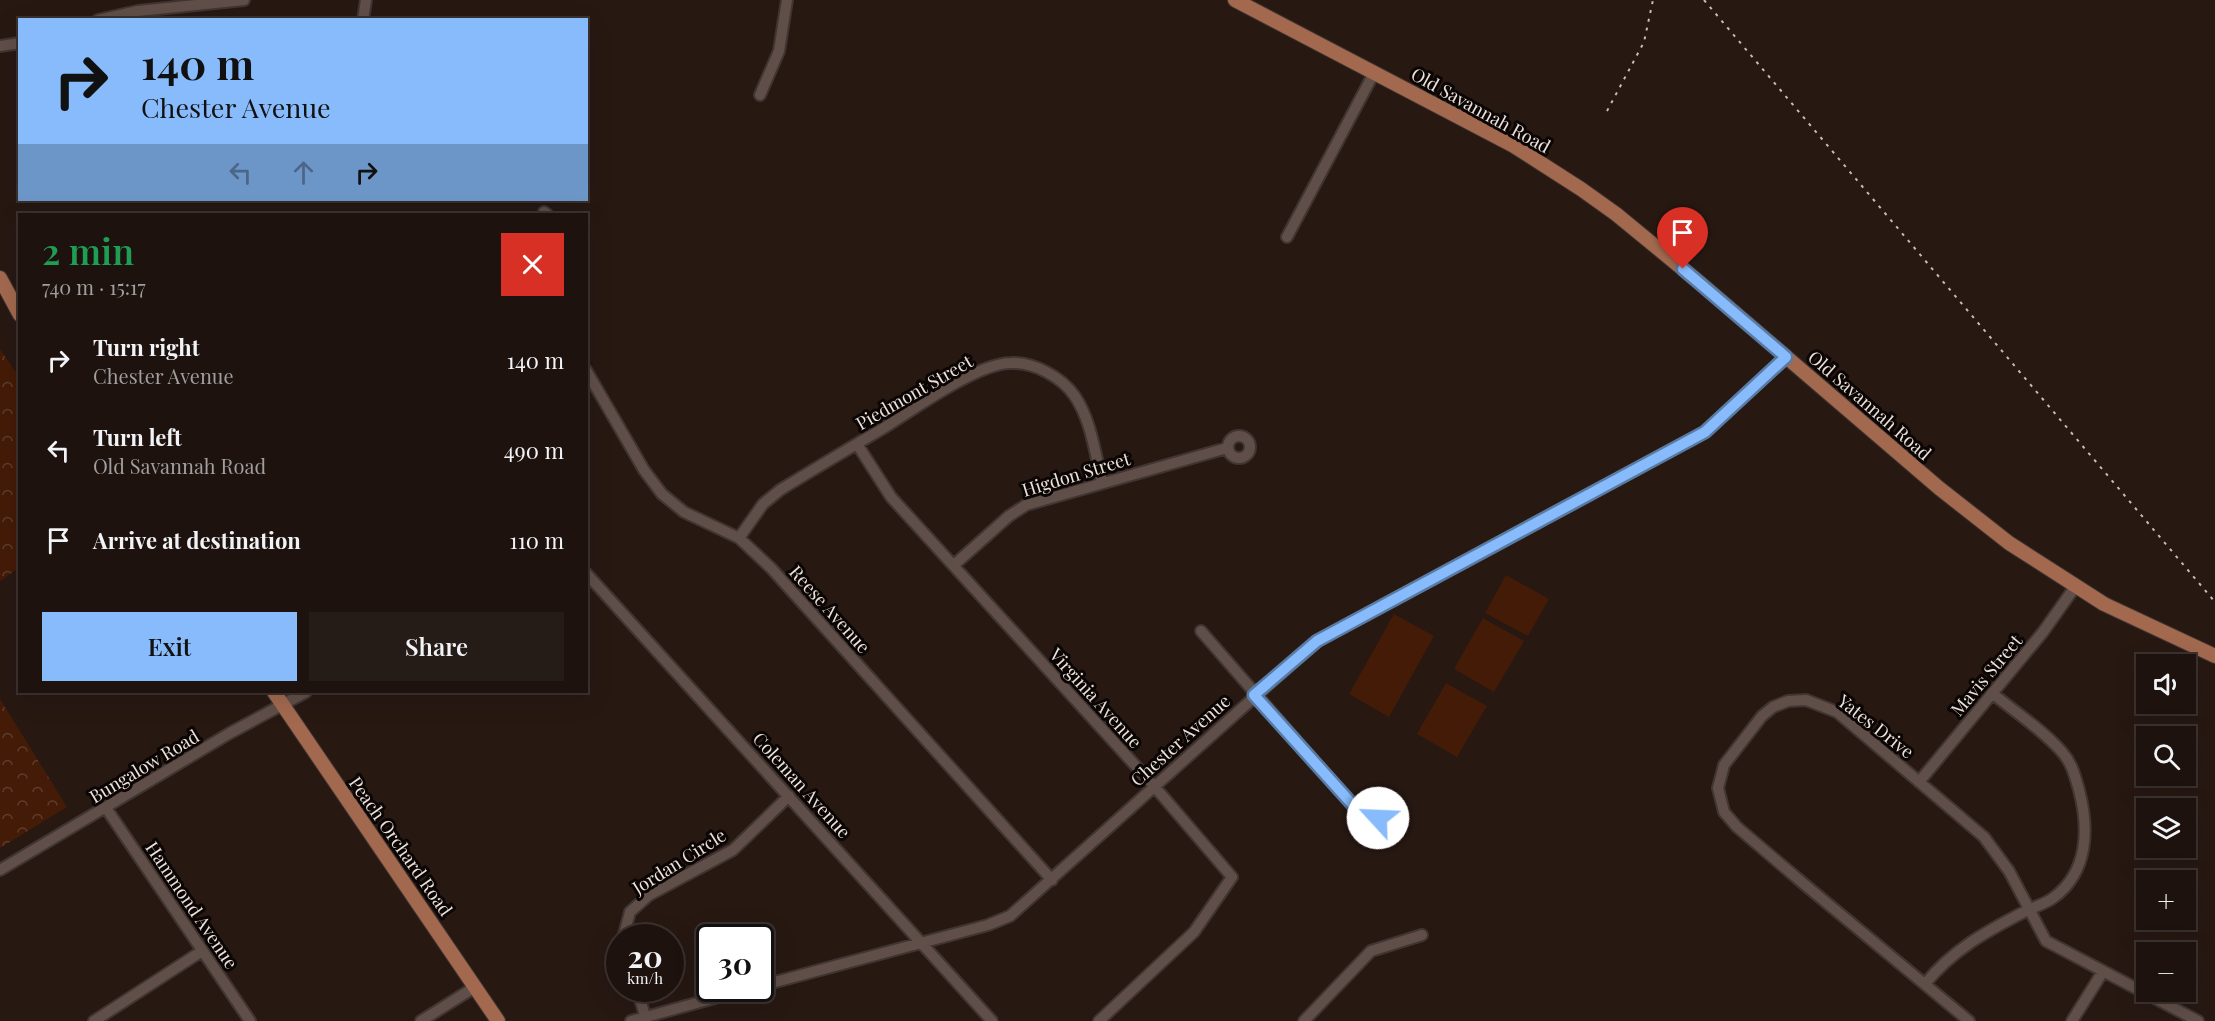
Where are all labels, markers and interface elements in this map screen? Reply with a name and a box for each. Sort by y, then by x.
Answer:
text: 140 m [141,35,254,91]
icon: right [42,42,120,120]
street label: Old Savannah Road [1407,62,1555,159]
text: Chester Avenue [141,89,331,125]
icon: left [224,156,257,189]
icon: ahead [287,156,320,189]
icon: right [350,156,383,189]
pin [1657,207,1708,269]
icon: arrive [1666,216,1699,249]
text: 2 min [42,226,134,274]
button: close [501,233,564,296]
text: 740 m · 15:17 [42,273,146,300]
text: Turn right [93,332,199,362]
icon: right [42,344,75,377]
text: 140 m [507,345,564,375]
street label: Old Savannah Road [1803,345,1937,466]
street label: Piedmont Street [851,349,977,435]
text: Chester Avenue [93,362,234,389]
text: Turn left [93,422,182,452]
icon: left [42,434,75,467]
text: 490 m [504,435,564,465]
street label: Higdon Street [1019,446,1134,502]
text: Old Savannah Road [93,452,266,479]
icon: arrive [42,524,75,557]
text: Arrive at destination [93,525,301,555]
text: 110 m [510,525,564,555]
street label: Reese Avenue [784,560,876,658]
button: Exit [42,612,297,681]
button: Share [309,612,564,681]
street label: Mavis Street [1945,629,2028,721]
street label: Virginia Avenue [1044,642,1147,753]
map controls [2136,654,2196,1002]
button: sound [2136,654,2196,714]
street label: Yates Drive [1832,688,1919,763]
street label: Chester Avenue [1125,689,1235,791]
street label: Bungalow Road [85,723,204,808]
button: search [2136,726,2196,786]
street label: Coleman Avenue [748,727,856,843]
street label: Peach Orchard Road [344,772,458,921]
position arrow [1346,786,1410,850]
button: layers [2136,798,2196,858]
street label: Jordan Circle [627,823,730,900]
street label: Hammond Avenue [140,837,244,973]
button: + [2136,870,2196,930]
speed limit sign: 30 [696,924,774,1002]
text: 20 [627,936,663,976]
button: − [2136,942,2196,1002]
text: km/h [627,968,663,988]

